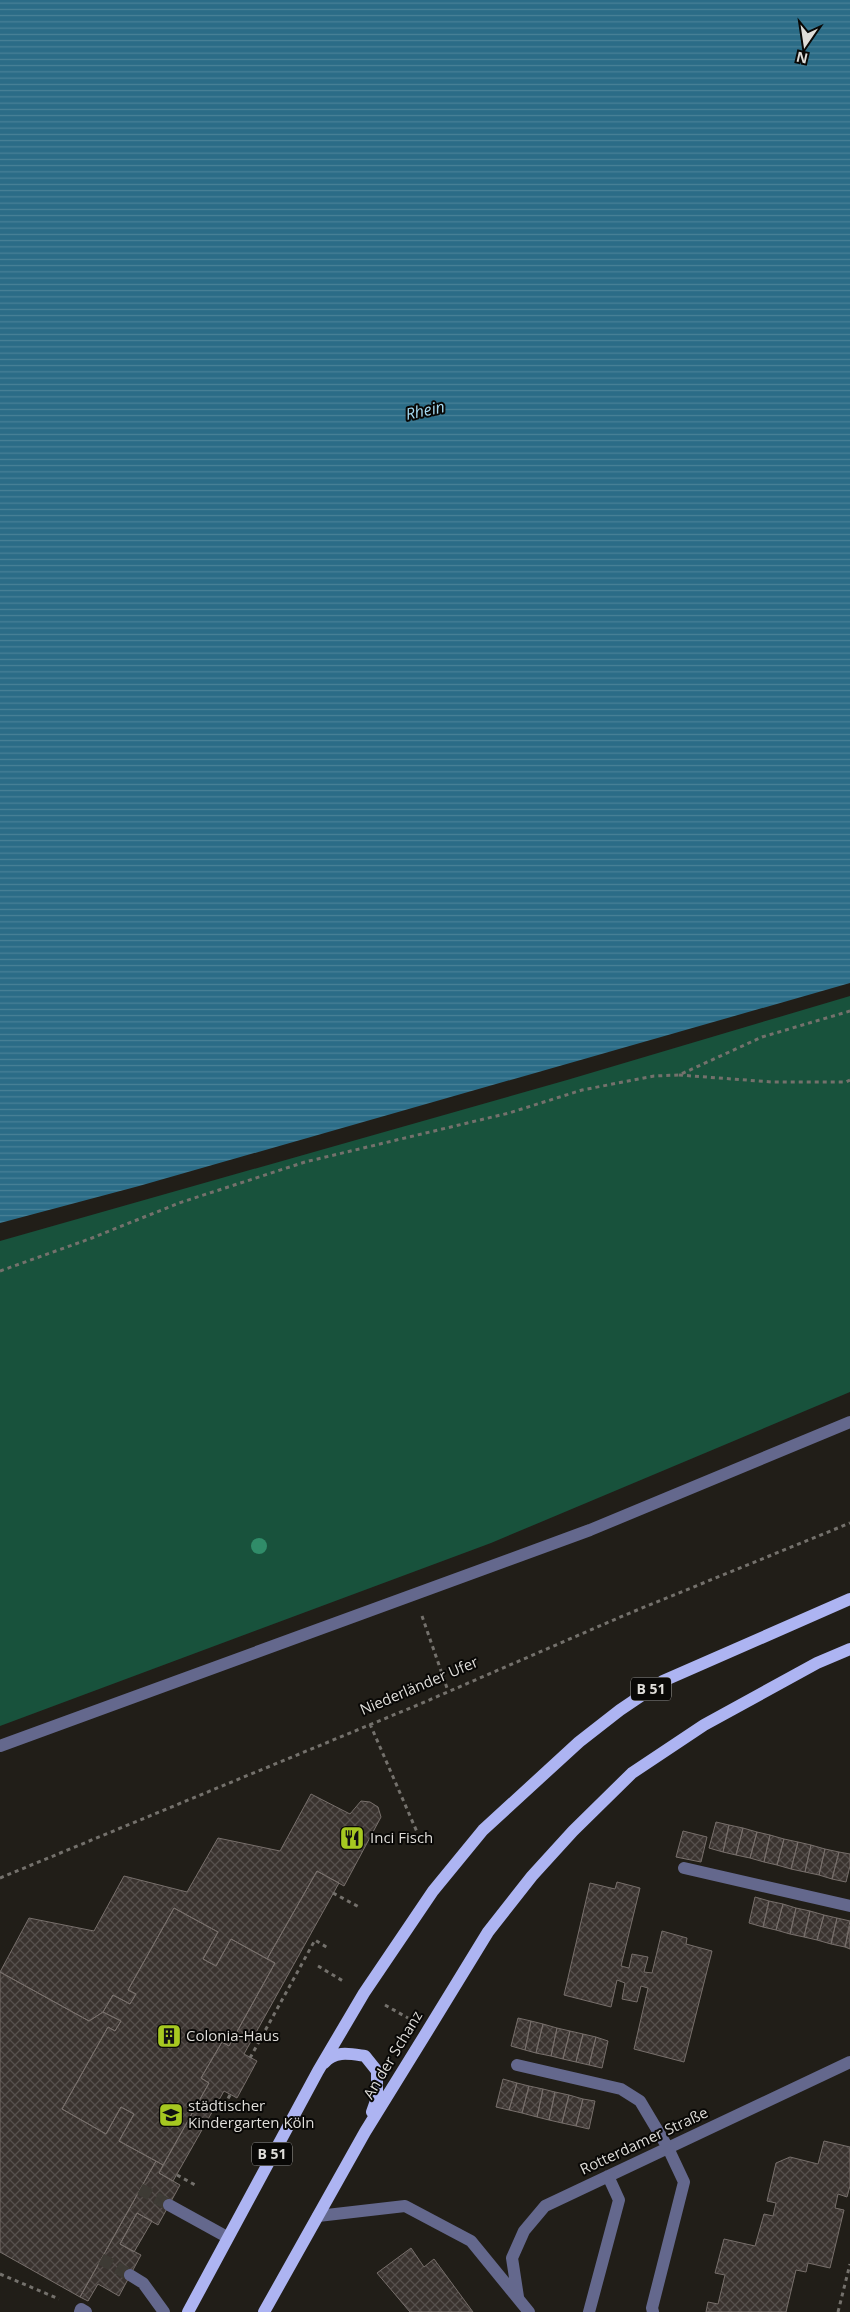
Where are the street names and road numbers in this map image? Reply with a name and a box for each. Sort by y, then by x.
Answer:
street label: Niederländer Ufer [356,1651,481,1719]
road number: B 51 [631,1678,671,1700]
street label: An der Schanz [358,2007,426,2102]
street label: Rotterdamer Straße [576,2102,711,2179]
road number: B 51 [252,2142,292,2166]

